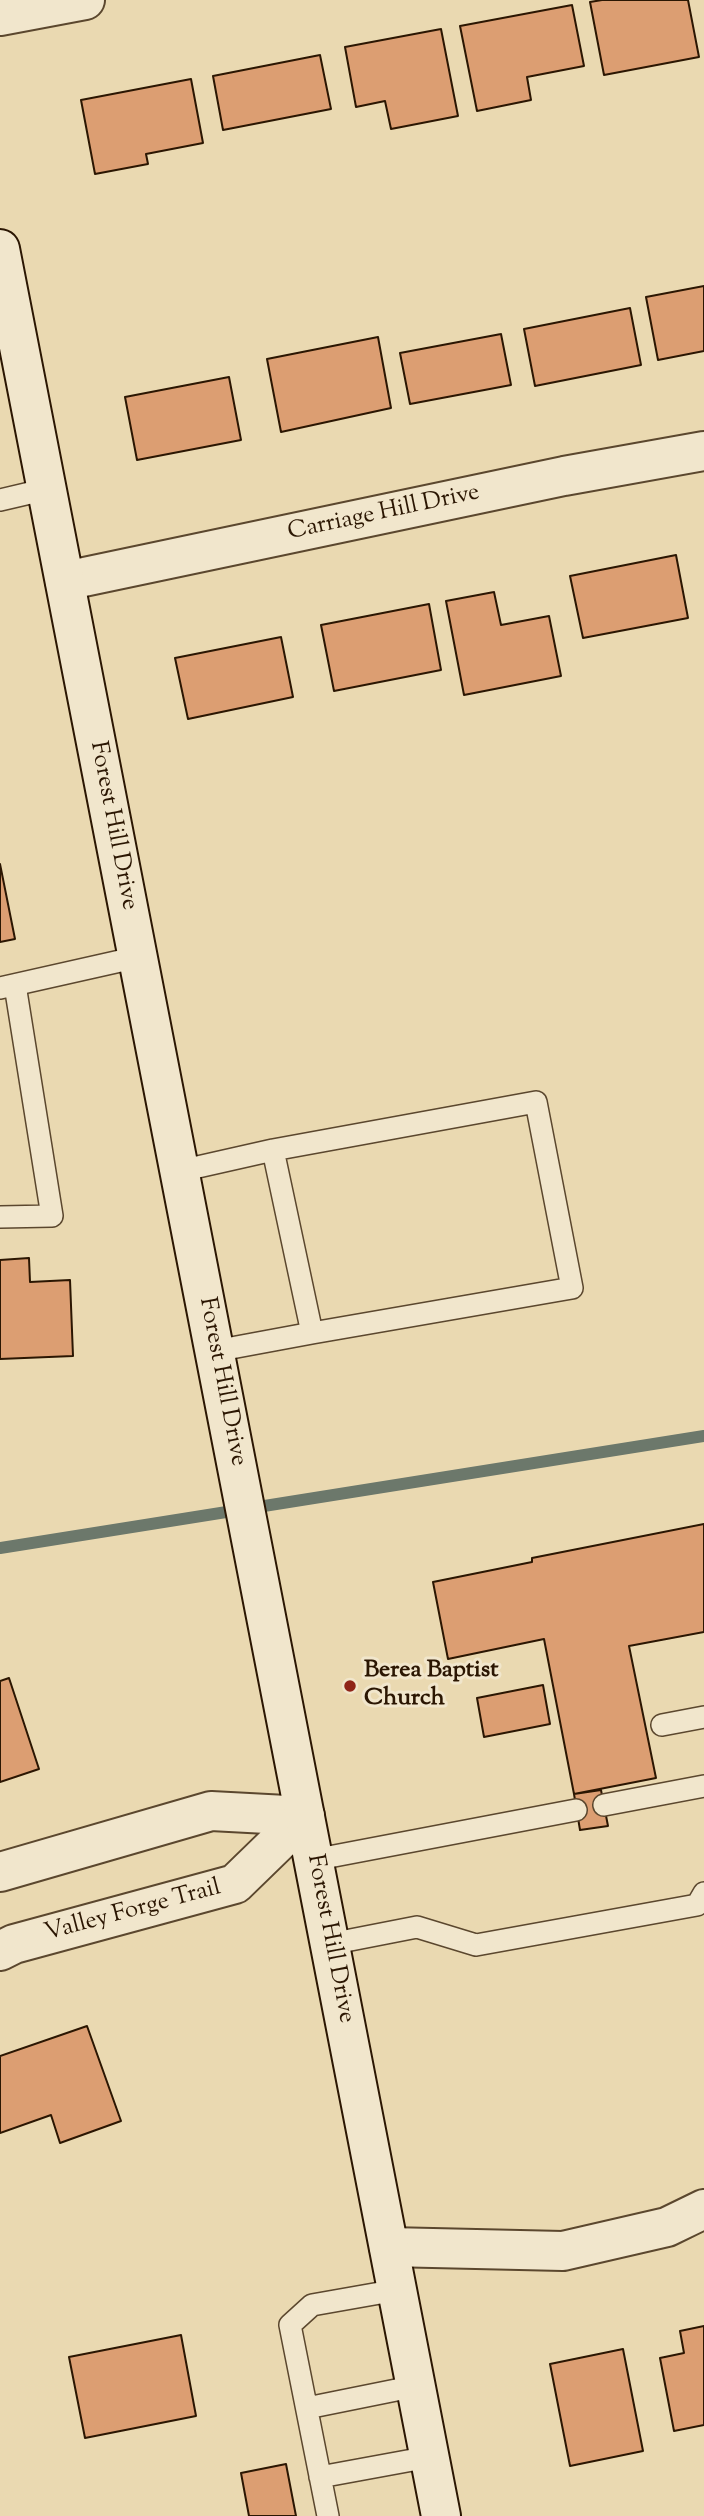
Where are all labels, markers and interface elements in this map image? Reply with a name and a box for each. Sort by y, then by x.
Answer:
street label: Carriage Hill Drive [286,480,482,548]
street label: Forest Hill Drive [82,739,142,913]
street label: Forest Hill Drive [191,1295,251,1469]
place label: Berea Baptist Church [364,1658,498,1714]
marker: Berea Baptist Church [342,1678,358,1694]
street label: Forest Hill Drive [299,1852,359,2026]
street label: Valley Forge Trail [42,1875,224,1949]

